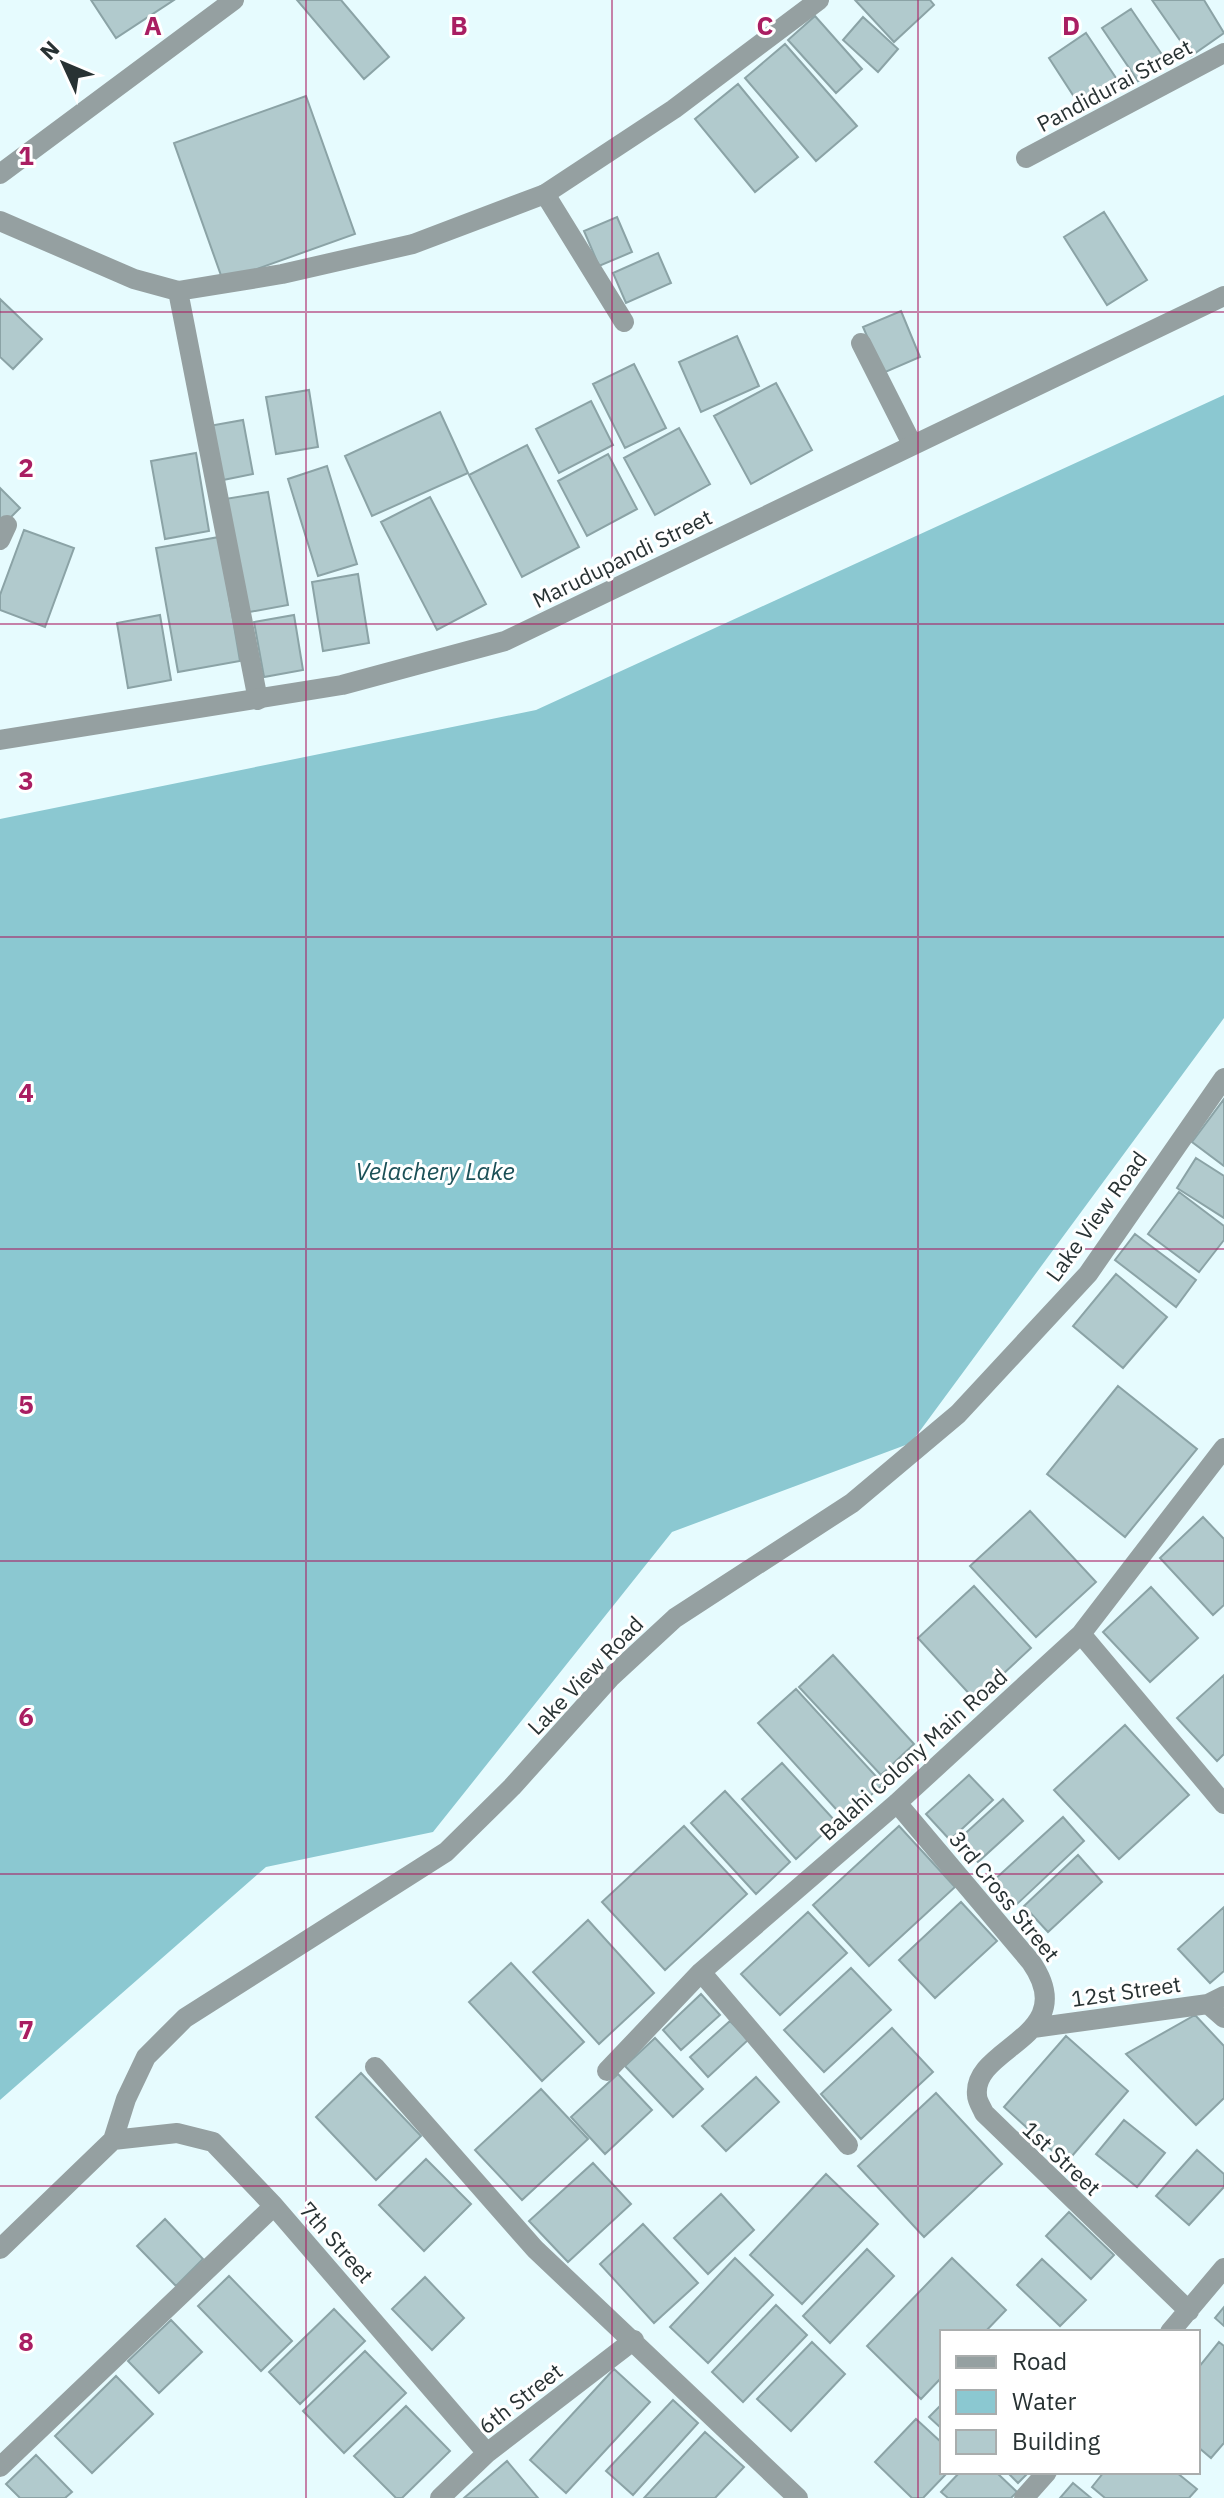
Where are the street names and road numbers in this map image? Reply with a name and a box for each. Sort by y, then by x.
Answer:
street label: Pandidurai Street [1031,32,1197,138]
street label: Marudupandi Street [527,502,717,614]
street label: Lake View Road [1039,1145,1153,1287]
street label: Lake View Road [521,1609,649,1741]
street label: Balahi Colony Main Road [813,1662,1013,1846]
street label: 3rd Cross Street [943,1825,1067,1967]
street label: 12st Street [1069,1969,1183,2013]
street label: 1st Street [1017,2114,1107,2202]
street label: 7th Street [294,2195,380,2289]
street label: 6th Street [472,2356,568,2440]

